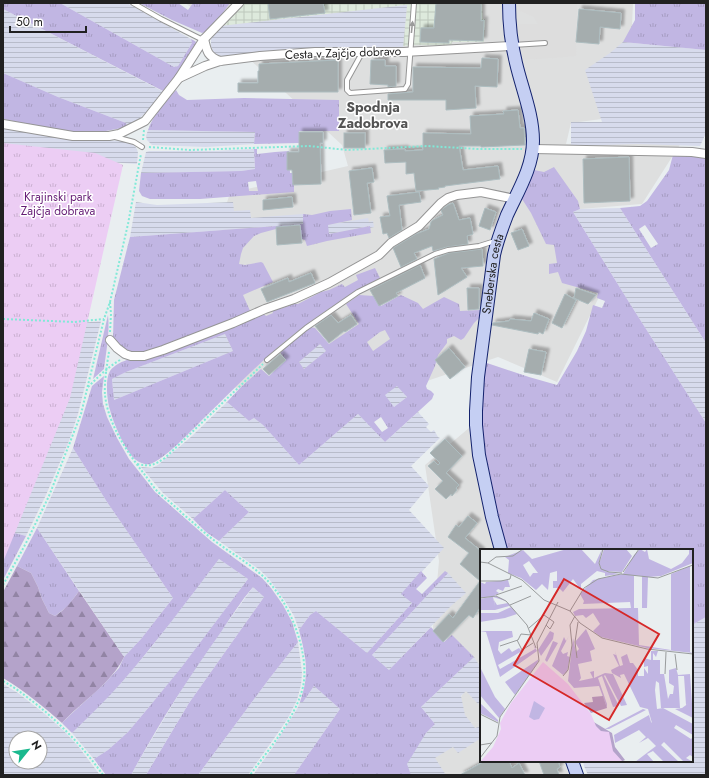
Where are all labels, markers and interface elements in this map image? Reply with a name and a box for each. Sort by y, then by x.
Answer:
scale bar [10,8,86,34]
text: 50 m [16,13,43,31]
one-way arrow [409,21,415,33]
street label: Cesta v Zajčjo dobravo [285,42,402,64]
district label: Spodnja Zadobrova [338,97,408,133]
park label: Krajinski park Zajčja dobrava [21,188,95,220]
street label: Sneberska cesta [477,231,509,315]
inset map [480,549,693,762]
north arrow [8,730,48,770]
text: N [28,737,46,753]

